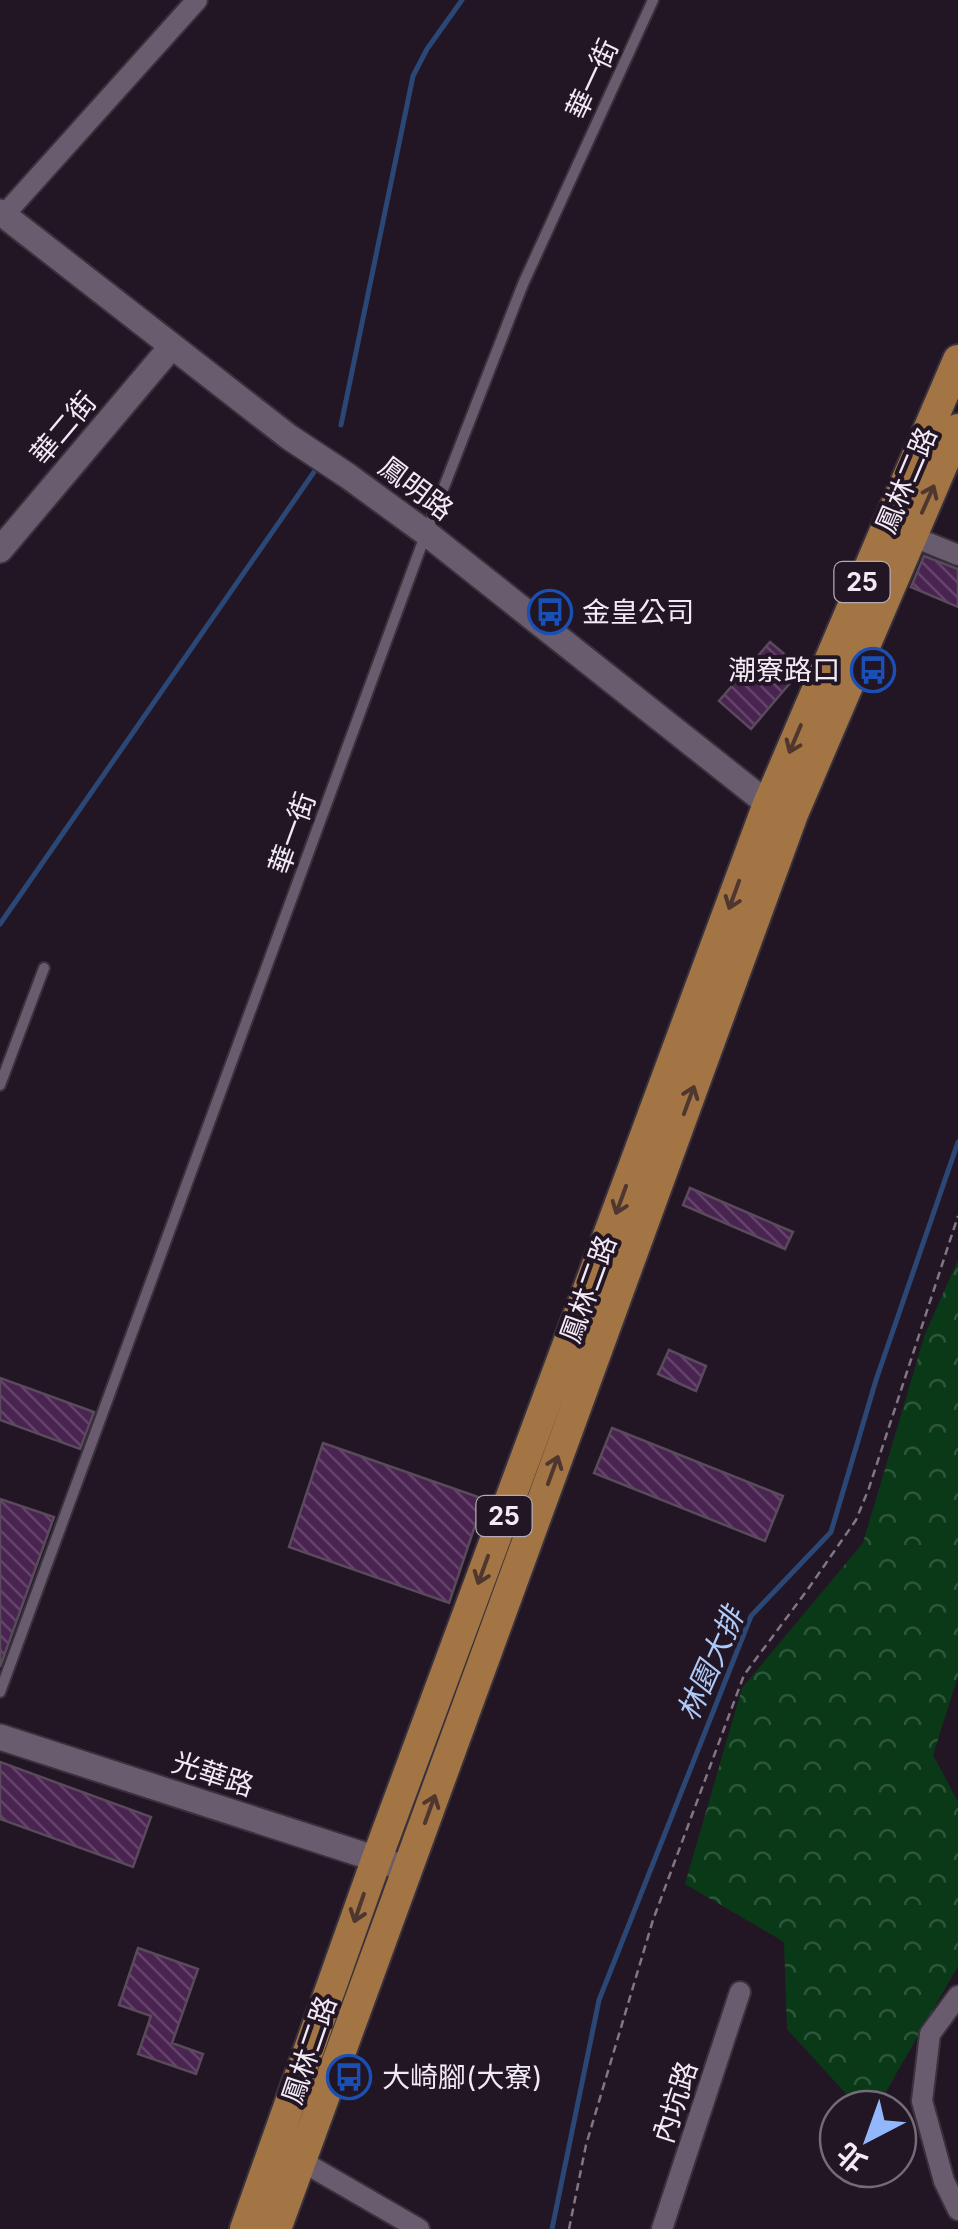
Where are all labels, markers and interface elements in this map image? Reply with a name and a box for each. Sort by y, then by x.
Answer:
street label: 華一街 [559,34,625,124]
street label: 華二街 [23,385,103,471]
street label: 鳳林二路 [868,422,944,538]
street label: 鳳明路 [372,449,460,527]
one-way arrow [920,484,938,515]
road number: 25 [834,562,890,602]
bus stop icon: 金皇公司 [527,589,573,635]
place label: 金皇公司 [582,595,694,629]
bus stop icon: 潮寮路口 [850,647,896,693]
place label: 潮寮路口 [728,653,840,687]
one-way arrow [785,723,803,754]
street label: 華一街 [262,788,322,878]
one-way arrow [724,879,742,910]
one-way arrow [681,1085,699,1116]
one-way arrow [611,1184,629,1215]
street label: 鳳林二路 [553,1231,623,1347]
one-way arrow [545,1456,563,1487]
road number: 25 [476,1496,532,1536]
one-way arrow [473,1555,491,1585]
water label: 林園大排 [669,1598,752,1726]
street label: 光華路 [168,1745,258,1803]
one-way arrow [422,1794,440,1825]
one-way arrow [349,1892,367,1923]
street label: 鳳林二路 [275,1992,343,2108]
bus stop icon: 大崎腳(大寮) [326,2054,372,2100]
street label: 內坑路 [646,2057,704,2147]
place label: 大崎腳(大寮) [382,2060,542,2094]
north arrow [818,2089,918,2189]
text: 北 [830,2136,873,2180]

